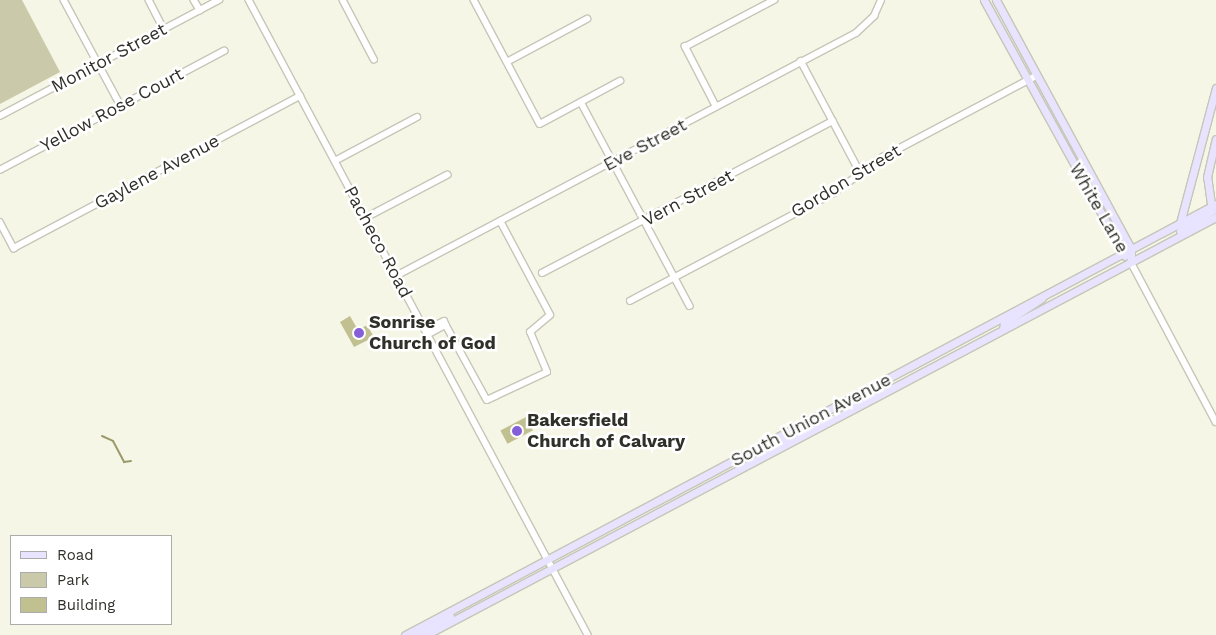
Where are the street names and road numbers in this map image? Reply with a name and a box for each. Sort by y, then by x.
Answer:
street label: Monitor Street [47,18,171,98]
street label: Yellow Rose Court [37,63,187,157]
street label: Eve Street [600,114,690,176]
street label: Gaylene Avenue [90,130,224,214]
street label: Gordon Street [787,140,905,222]
street label: White Lane [1065,159,1133,257]
street label: Vern Street [639,165,737,231]
street label: Pacheco Road [339,182,417,302]
street label: South Union Avenue [727,369,895,471]

